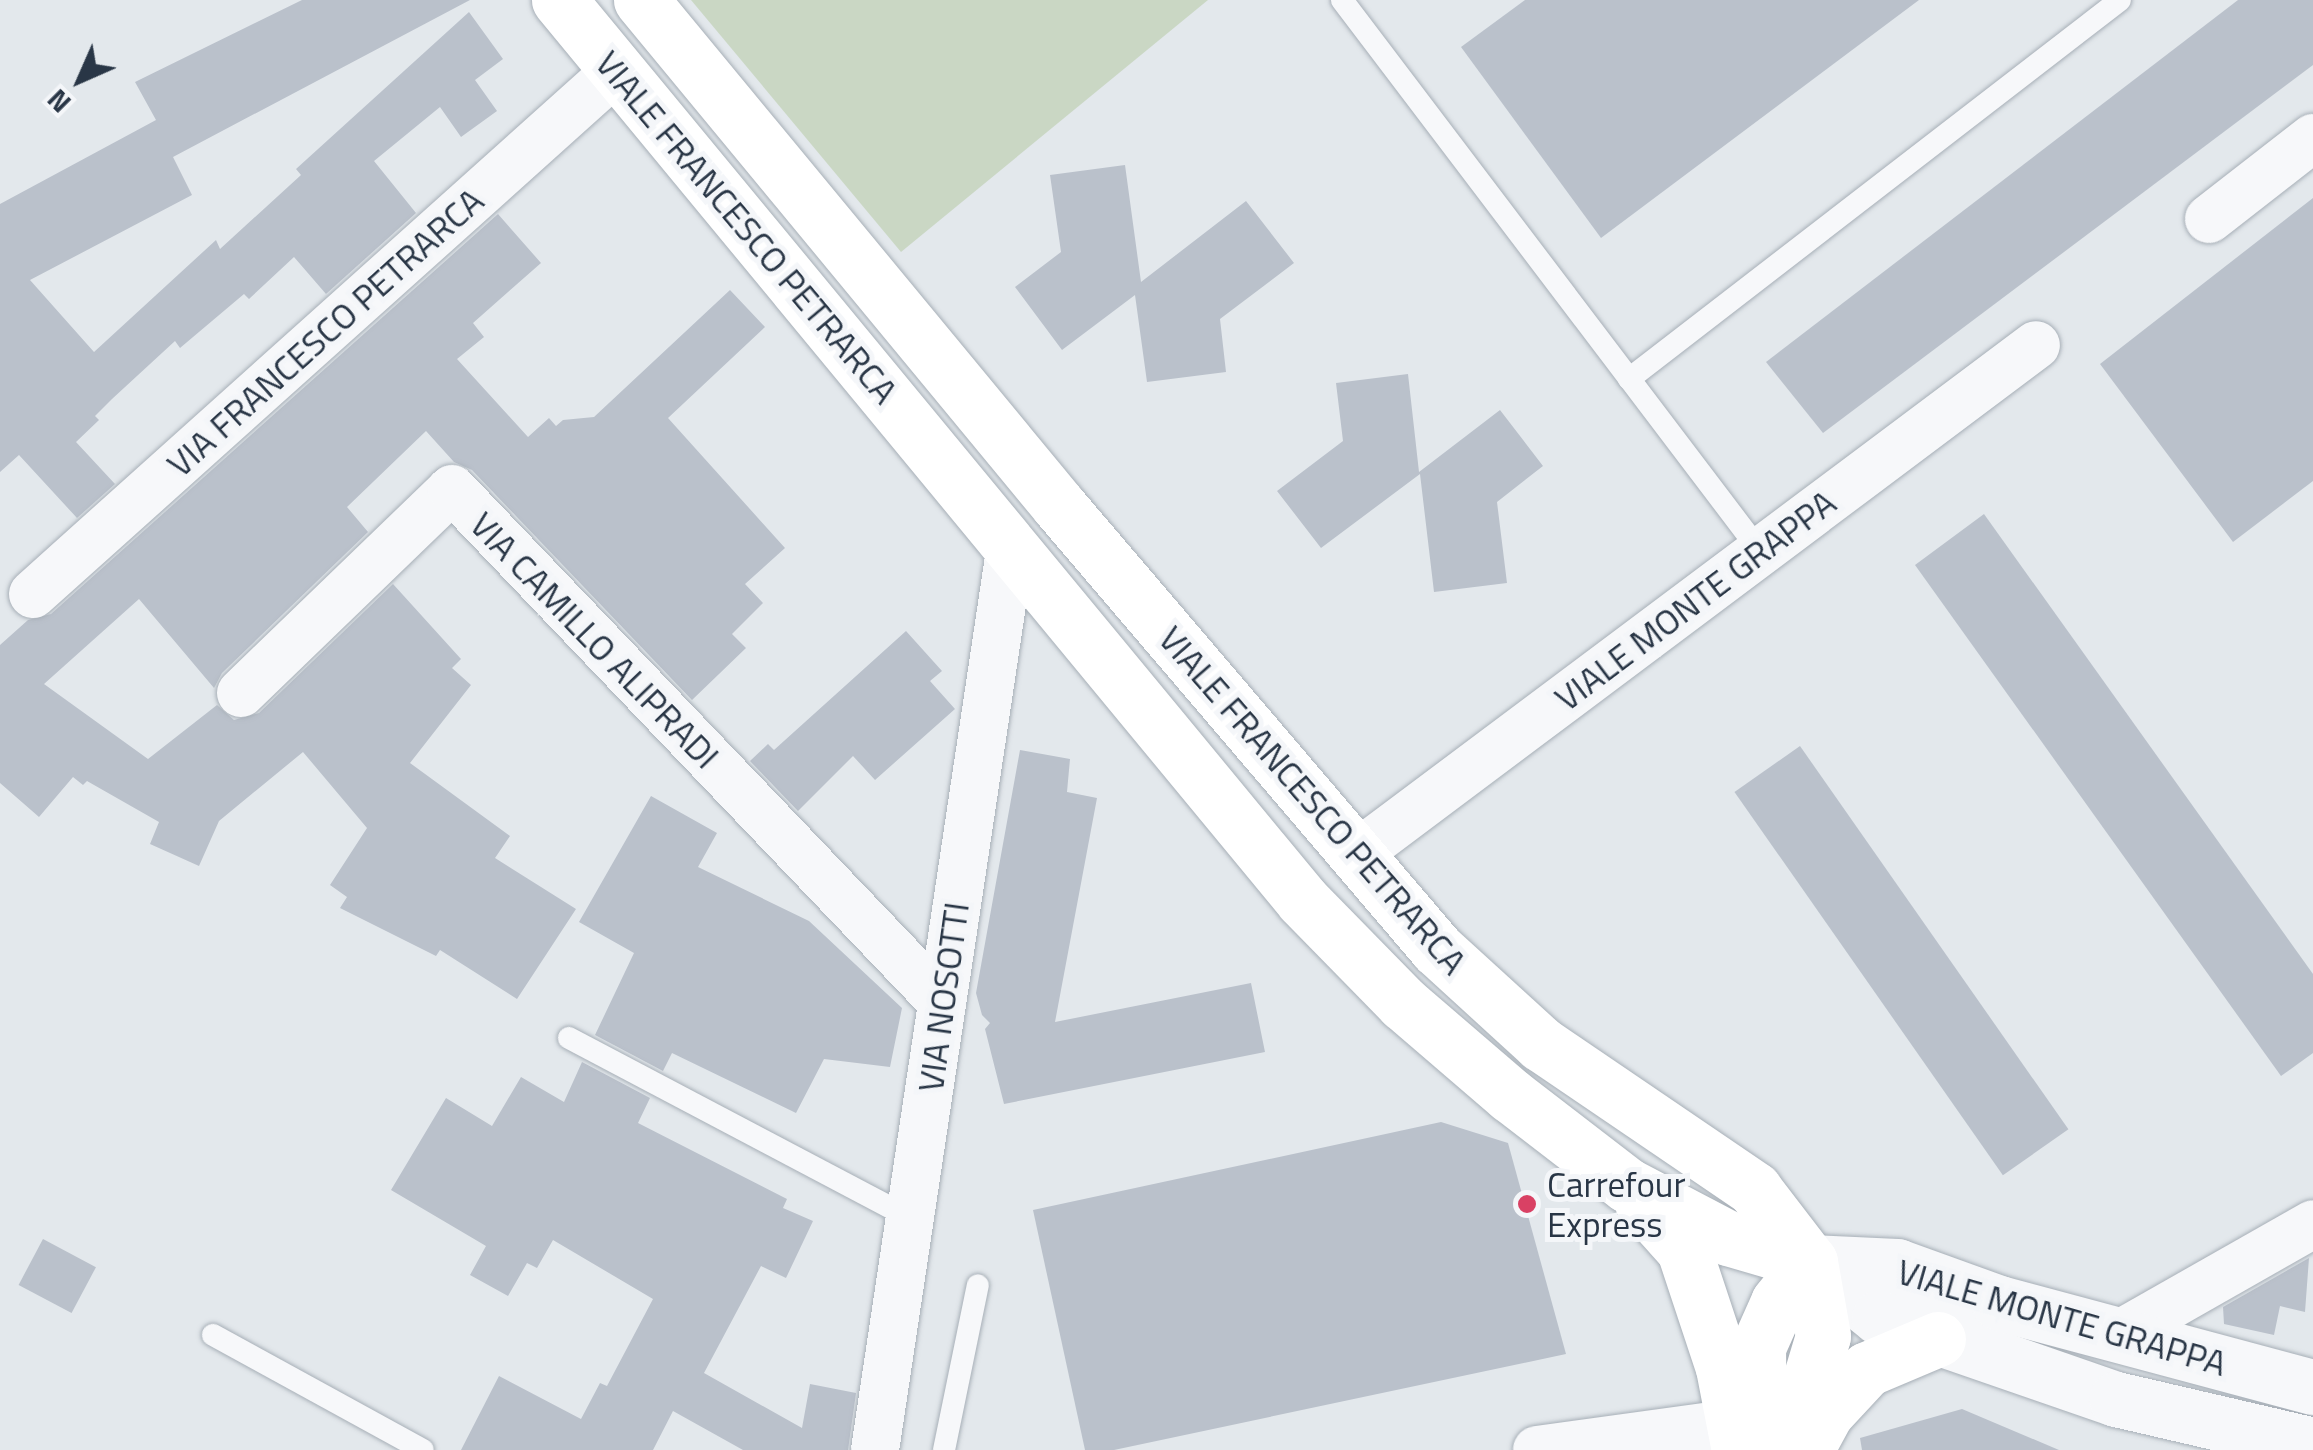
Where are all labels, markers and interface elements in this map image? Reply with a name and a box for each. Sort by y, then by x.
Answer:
north arrow [30,30,130,130]
street label: VIALE FRANCESCO PETRARCA [587,42,907,412]
text: N [36,80,80,124]
street label: VIA FRANCESCO PETRARCA [158,179,492,485]
street label: VIALE MONTE GRAPPA [1546,481,1844,719]
street label: VIA CAMILLO ALIPRADI [462,503,728,777]
street label: VIALE FRANCESCO PETRARCA [1151,618,1475,982]
street label: VIA NOSOTTI [909,899,977,1095]
place label: Carrefour Express [1547,1163,1686,1245]
marker: Carrefour Express [1516,1193,1538,1215]
street label: VIALE MONTE GRAPPA [1893,1250,2231,1384]

